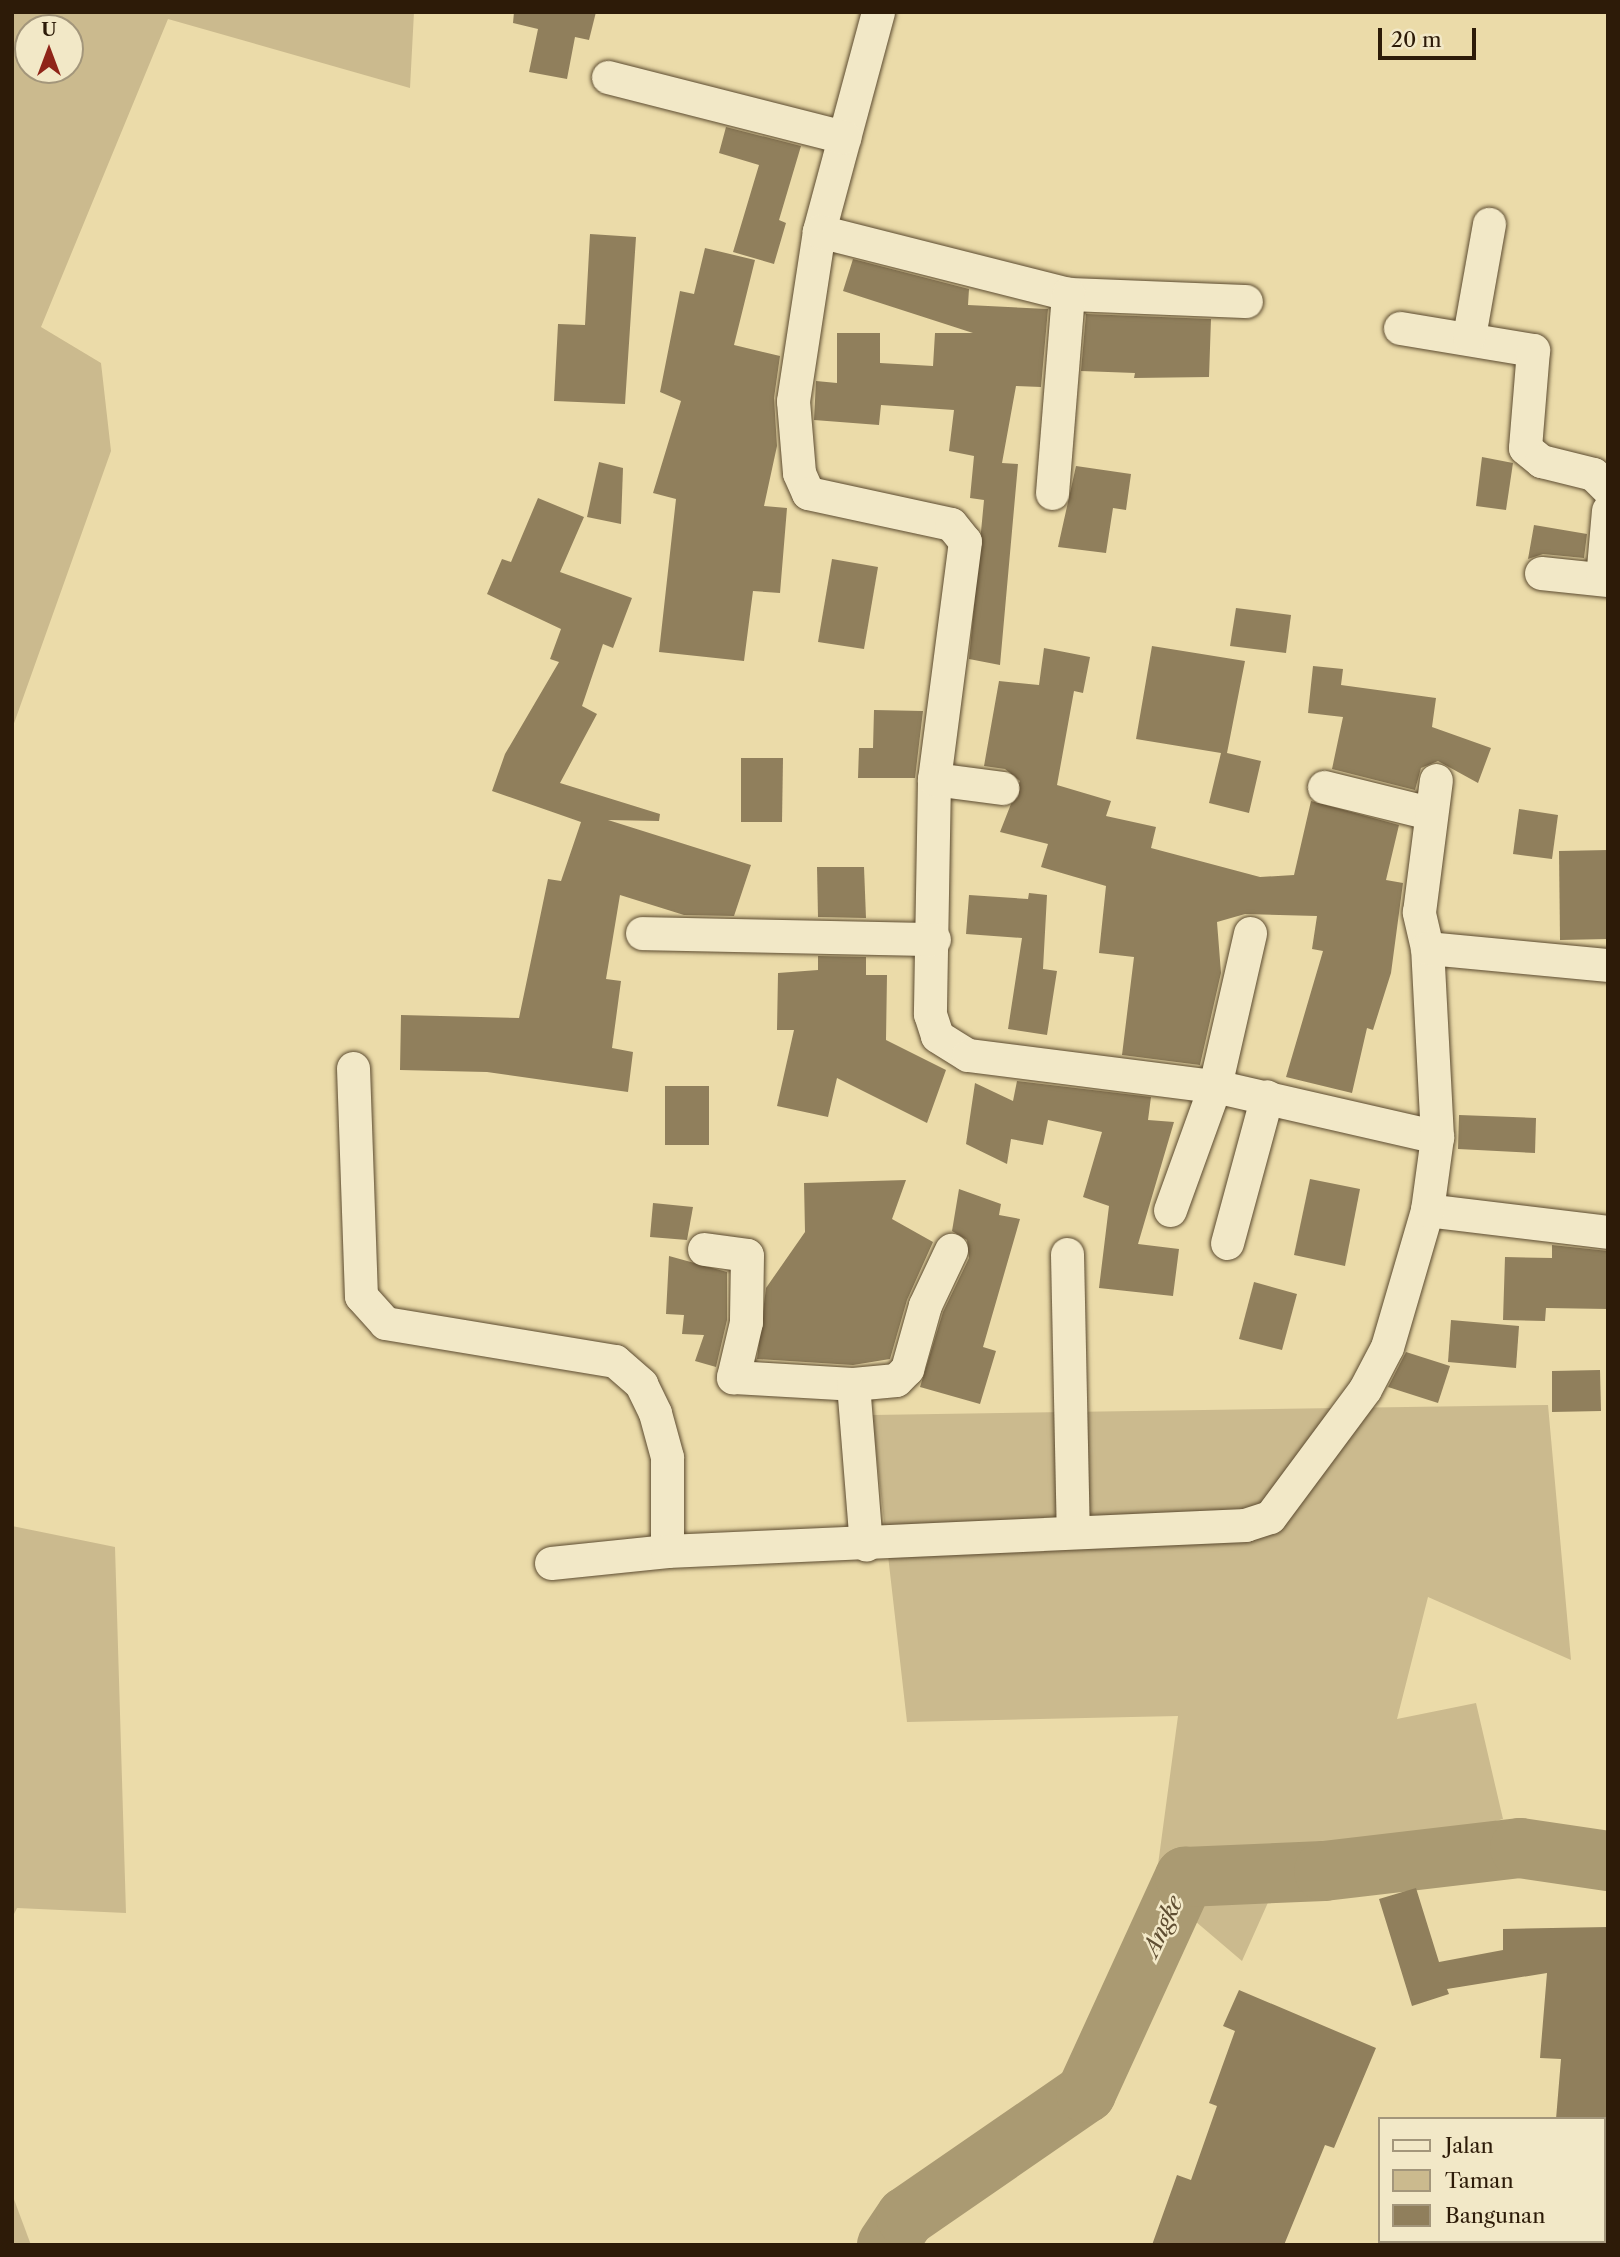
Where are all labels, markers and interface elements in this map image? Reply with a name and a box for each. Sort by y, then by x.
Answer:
north arrow [14,14,84,84]
scale bar [1382,14,1480,58]
text: U [41,18,57,41]
text: 20 m [1391,27,1442,52]
water label: Angke [1137,1892,1189,1960]
legend [1378,2117,1606,2243]
text: Jalan [1445,2133,1494,2158]
text: Taman [1445,2168,1514,2193]
text: Bangunan [1445,2203,1545,2228]

